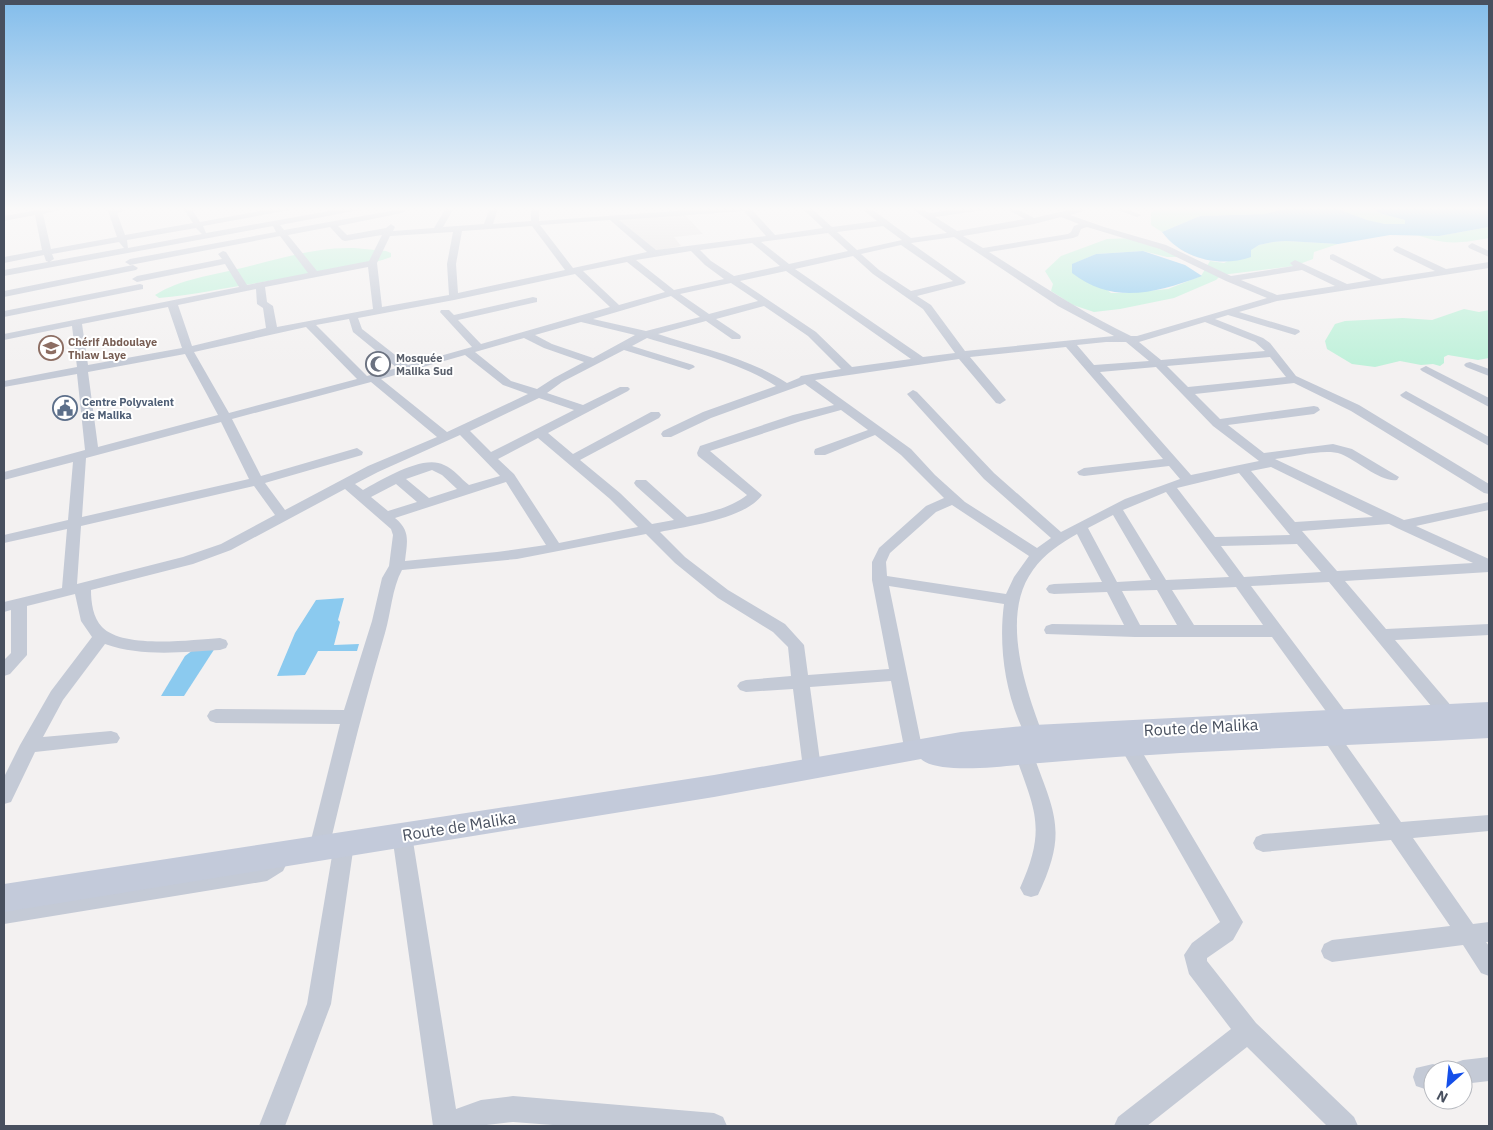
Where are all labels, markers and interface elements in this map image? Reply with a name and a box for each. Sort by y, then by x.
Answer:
school or university icon: Chérif Abdoulaye Thiaw Laye [38,335,64,361]
place label: Chérif Abdoulaye Thiaw Laye [68,335,157,362]
mosque icon: Mosquée Malika Sud [365,351,391,377]
place label: Mosquée Malika Sud [396,351,453,378]
public building icon: Centre Polyvalent de Malika [52,395,78,421]
place label: Centre Polyvalent de Malika [82,395,174,422]
street label: Route de Malika [1143,714,1259,740]
street label: Route de Malika [401,807,518,845]
north arrow [1423,1060,1473,1110]
text: N [1433,1086,1451,1107]

